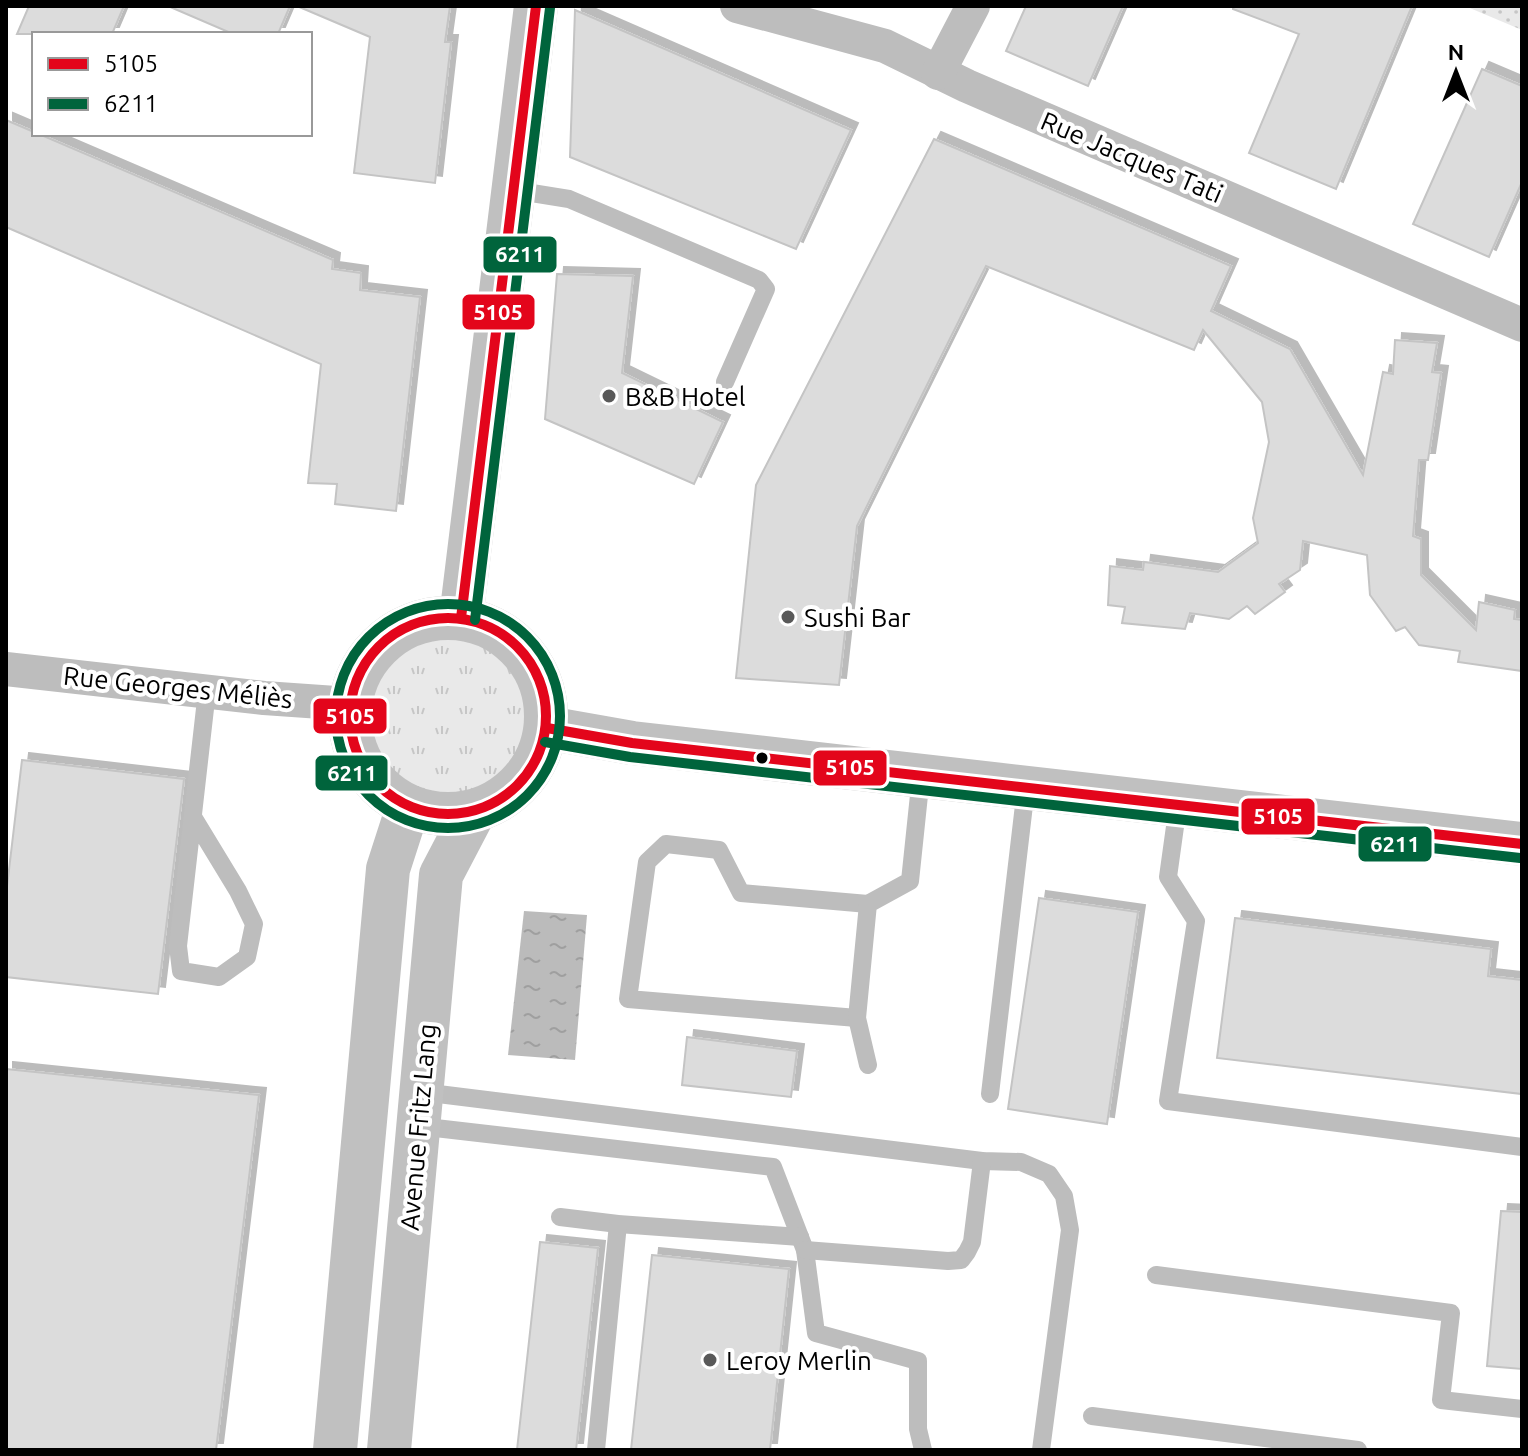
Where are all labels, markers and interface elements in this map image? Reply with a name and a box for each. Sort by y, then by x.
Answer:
legend [32,32,312,136]
north arrow [1416,32,1496,112]
text: N [1448,39,1464,64]
text: 5105 [104,50,158,77]
text: 6211 [104,90,158,117]
street label: Rue Jacques Tati [1037,106,1227,208]
line badge: 6211 [482,235,558,274]
text: 6211 [495,241,545,266]
line badge: 5105 [461,293,536,331]
text: 5105 [473,299,523,324]
place label: B&B Hotel [625,382,746,411]
marker: B&B Hotel [600,387,618,405]
place label: Sushi Bar [804,603,911,632]
marker: Sushi Bar [779,608,797,626]
street label: Rue Georges Méliès [62,661,294,713]
line badge: 5105 [312,697,388,735]
text: 5105 [325,703,375,728]
line badge: 5105 [812,749,888,787]
unlabelled marker [754,750,770,766]
line badge: 6211 [314,754,389,792]
text: 5105 [825,754,875,779]
text: 6211 [327,760,377,785]
line badge: 5105 [1240,797,1316,836]
text: 5105 [1253,803,1303,828]
line badge: 6211 [1357,825,1433,863]
text: 6211 [1370,831,1420,856]
street label: Avenue Fritz Lang [395,1022,441,1232]
place label: Leroy Merlin [726,1346,872,1375]
marker: Leroy Merlin [701,1351,719,1369]

